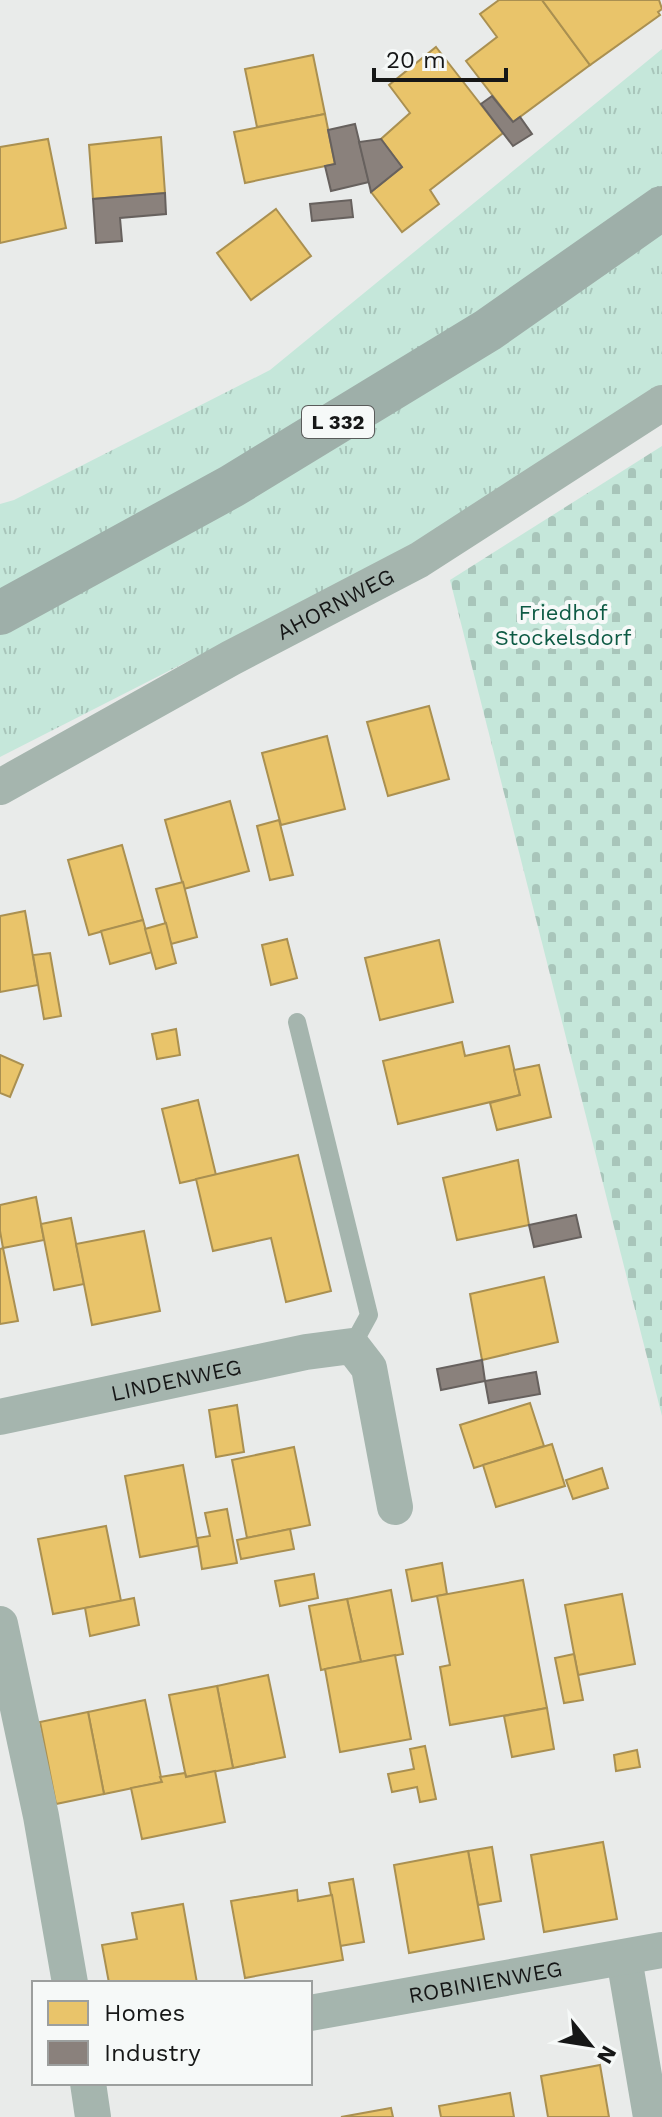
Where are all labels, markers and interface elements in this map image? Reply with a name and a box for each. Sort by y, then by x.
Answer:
scale bar [374,32,506,82]
text: 20 m [386,46,446,74]
road number: L 332 [302,406,374,438]
street label: AHORNWEG [272,563,398,645]
park label: Friedhof Stockelsdorf [495,600,632,650]
street label: LINDENWEG [109,1354,244,1406]
street label: ROBINIENWEG [406,1956,564,2008]
legend [32,1981,312,2085]
text: Homes [104,1999,185,2027]
north arrow [550,2005,630,2085]
text: Industry [104,2039,201,2067]
text: N [592,2041,622,2068]

